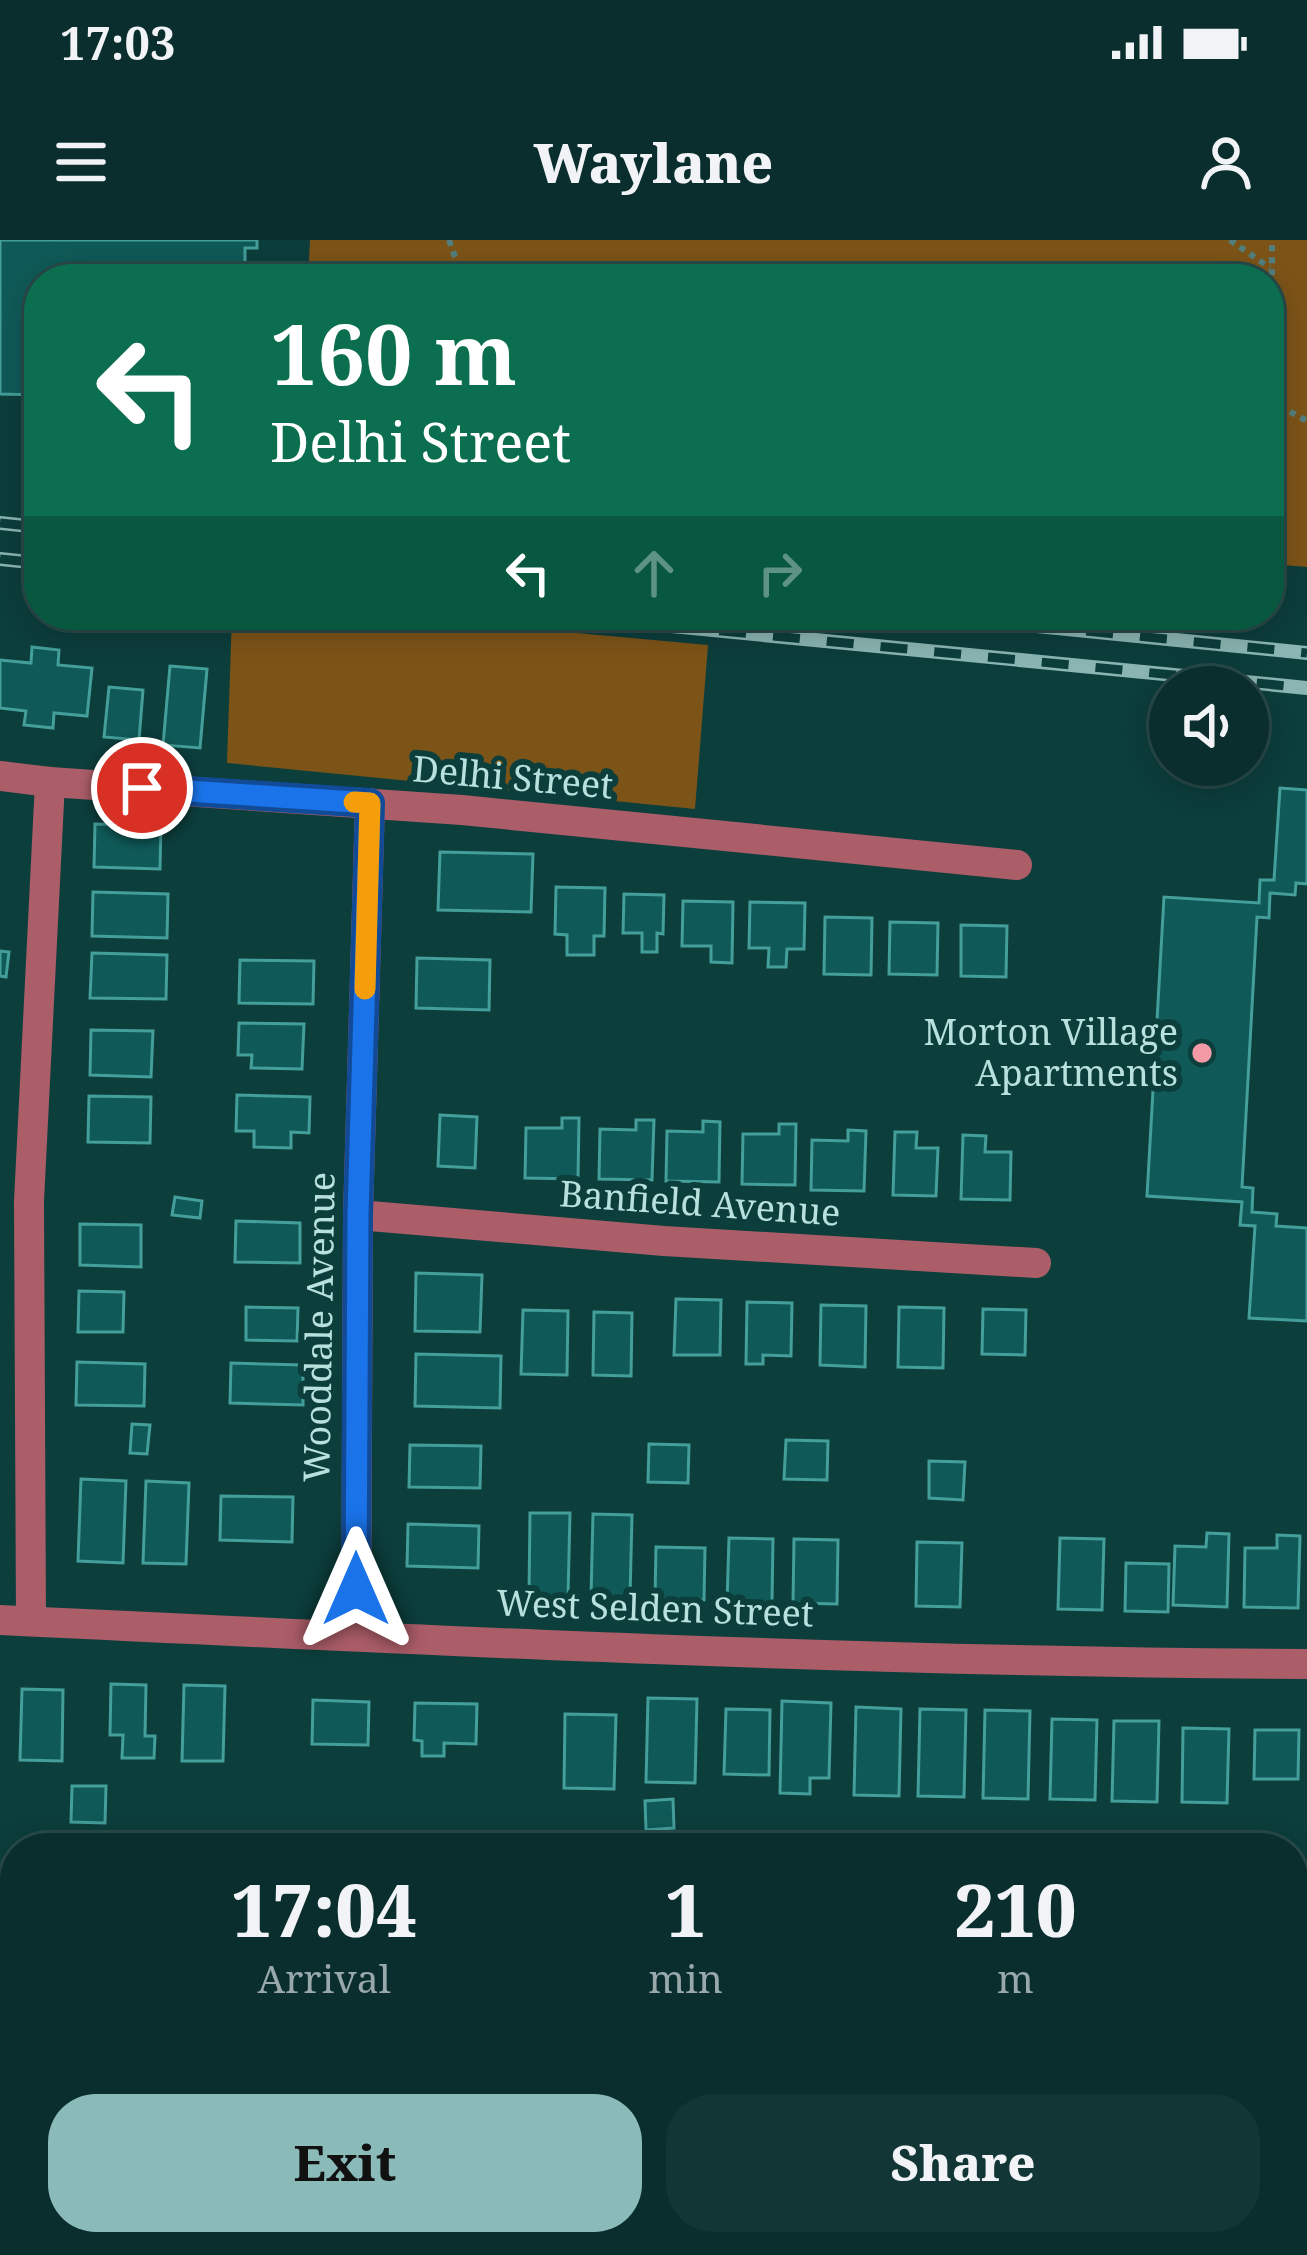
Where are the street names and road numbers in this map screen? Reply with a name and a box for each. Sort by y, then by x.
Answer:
street label: Delhi Street [411,743,615,810]
street label: Banfield Avenue [558,1168,842,1237]
street label: Wooddale Avenue [291,1172,346,1482]
street label: West Selden Street [496,1577,814,1638]

